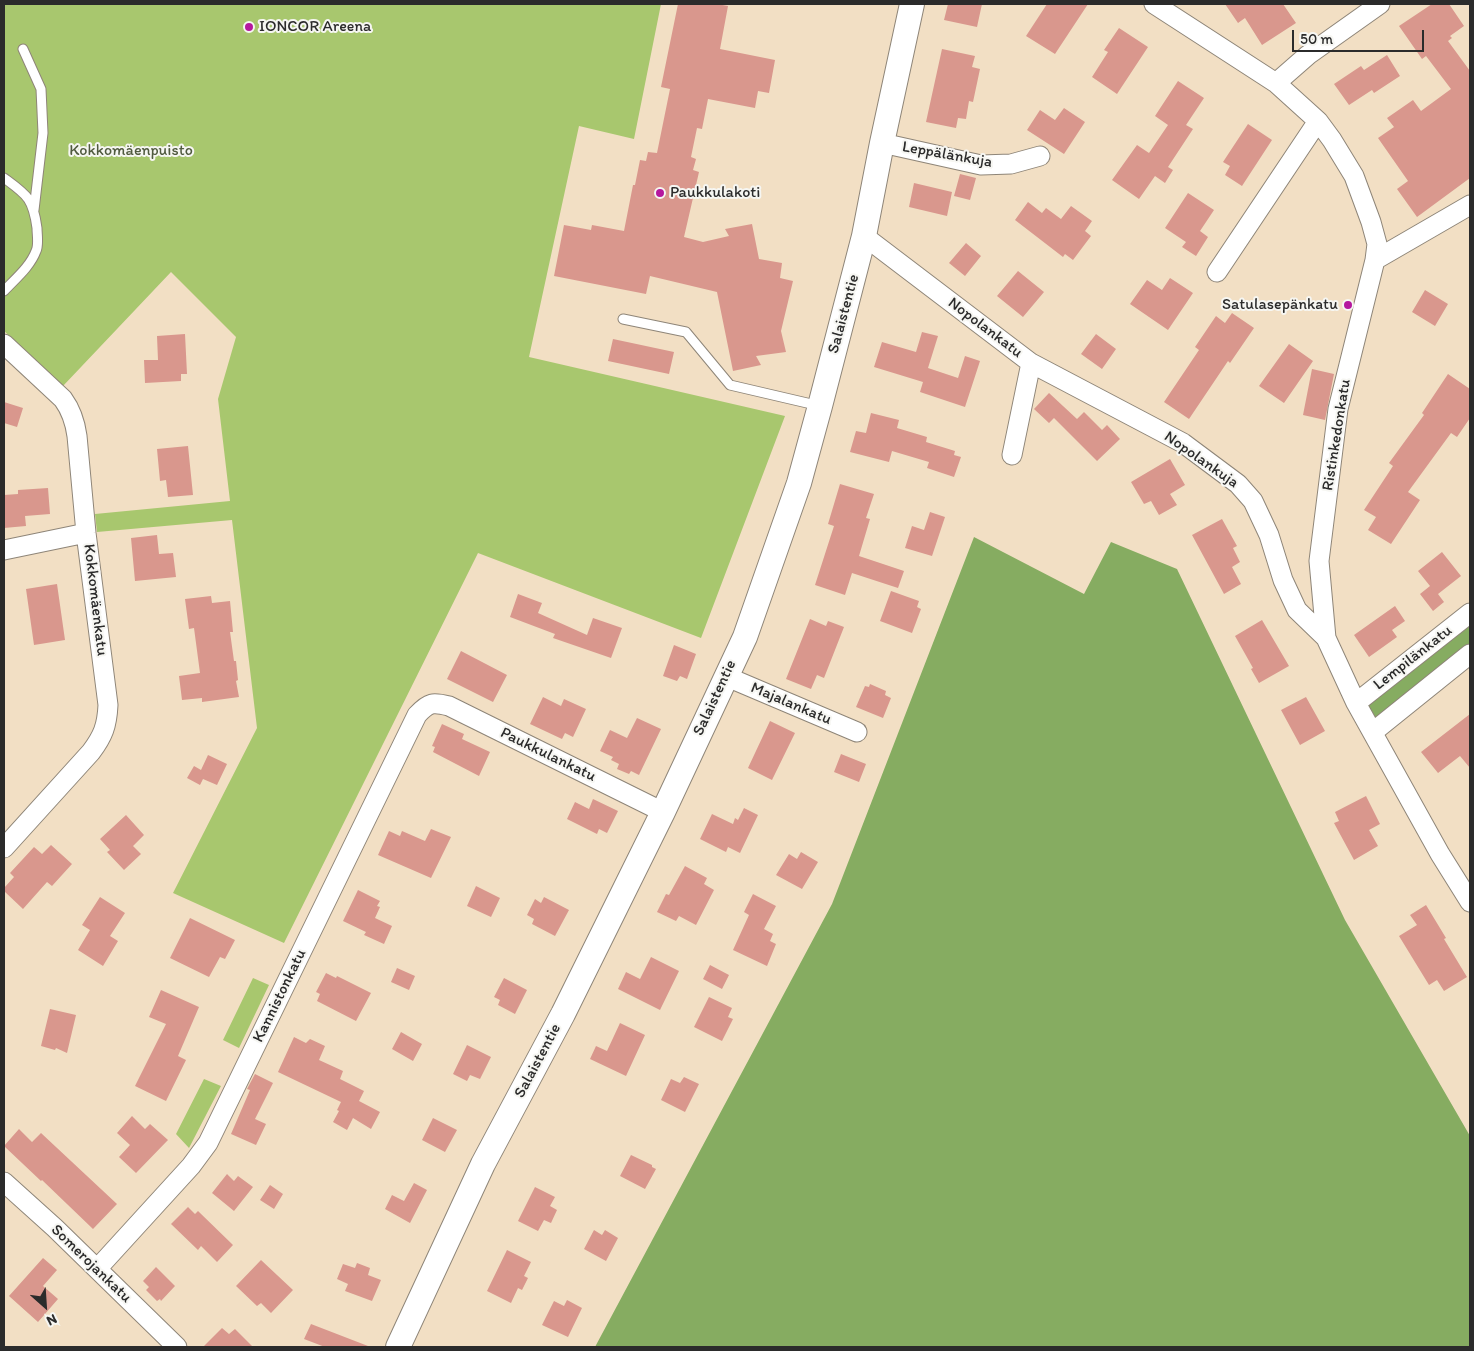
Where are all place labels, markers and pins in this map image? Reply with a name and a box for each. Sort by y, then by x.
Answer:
place label: IONCOR Areena [259,17,371,37]
marker: IONCOR Areena [243,21,255,33]
place label: Paukkulakoti [670,183,760,203]
marker: Paukkulakoti [654,187,666,199]
place label: Satulasepänkatu [1222,295,1338,315]
marker: Satulasepänkatu [1342,299,1354,311]

